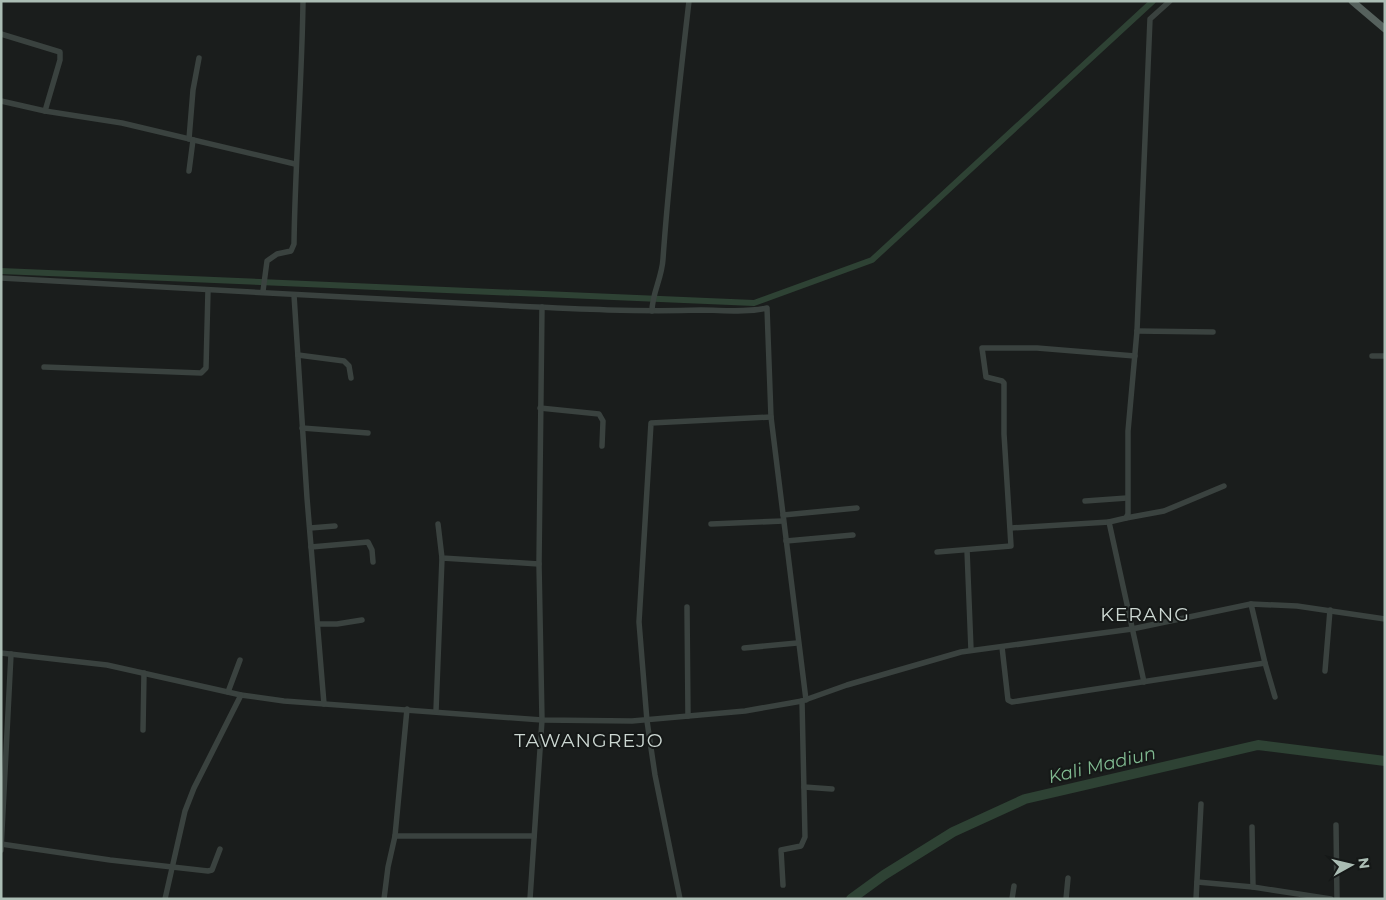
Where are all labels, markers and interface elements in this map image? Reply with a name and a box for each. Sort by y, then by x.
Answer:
district label: KERANG [1100,603,1190,626]
district label: TAWANGREJO [514,729,664,752]
water label: Kali Madiun [1046,742,1158,788]
north arrow [1326,840,1376,890]
text: N [1354,856,1374,870]

